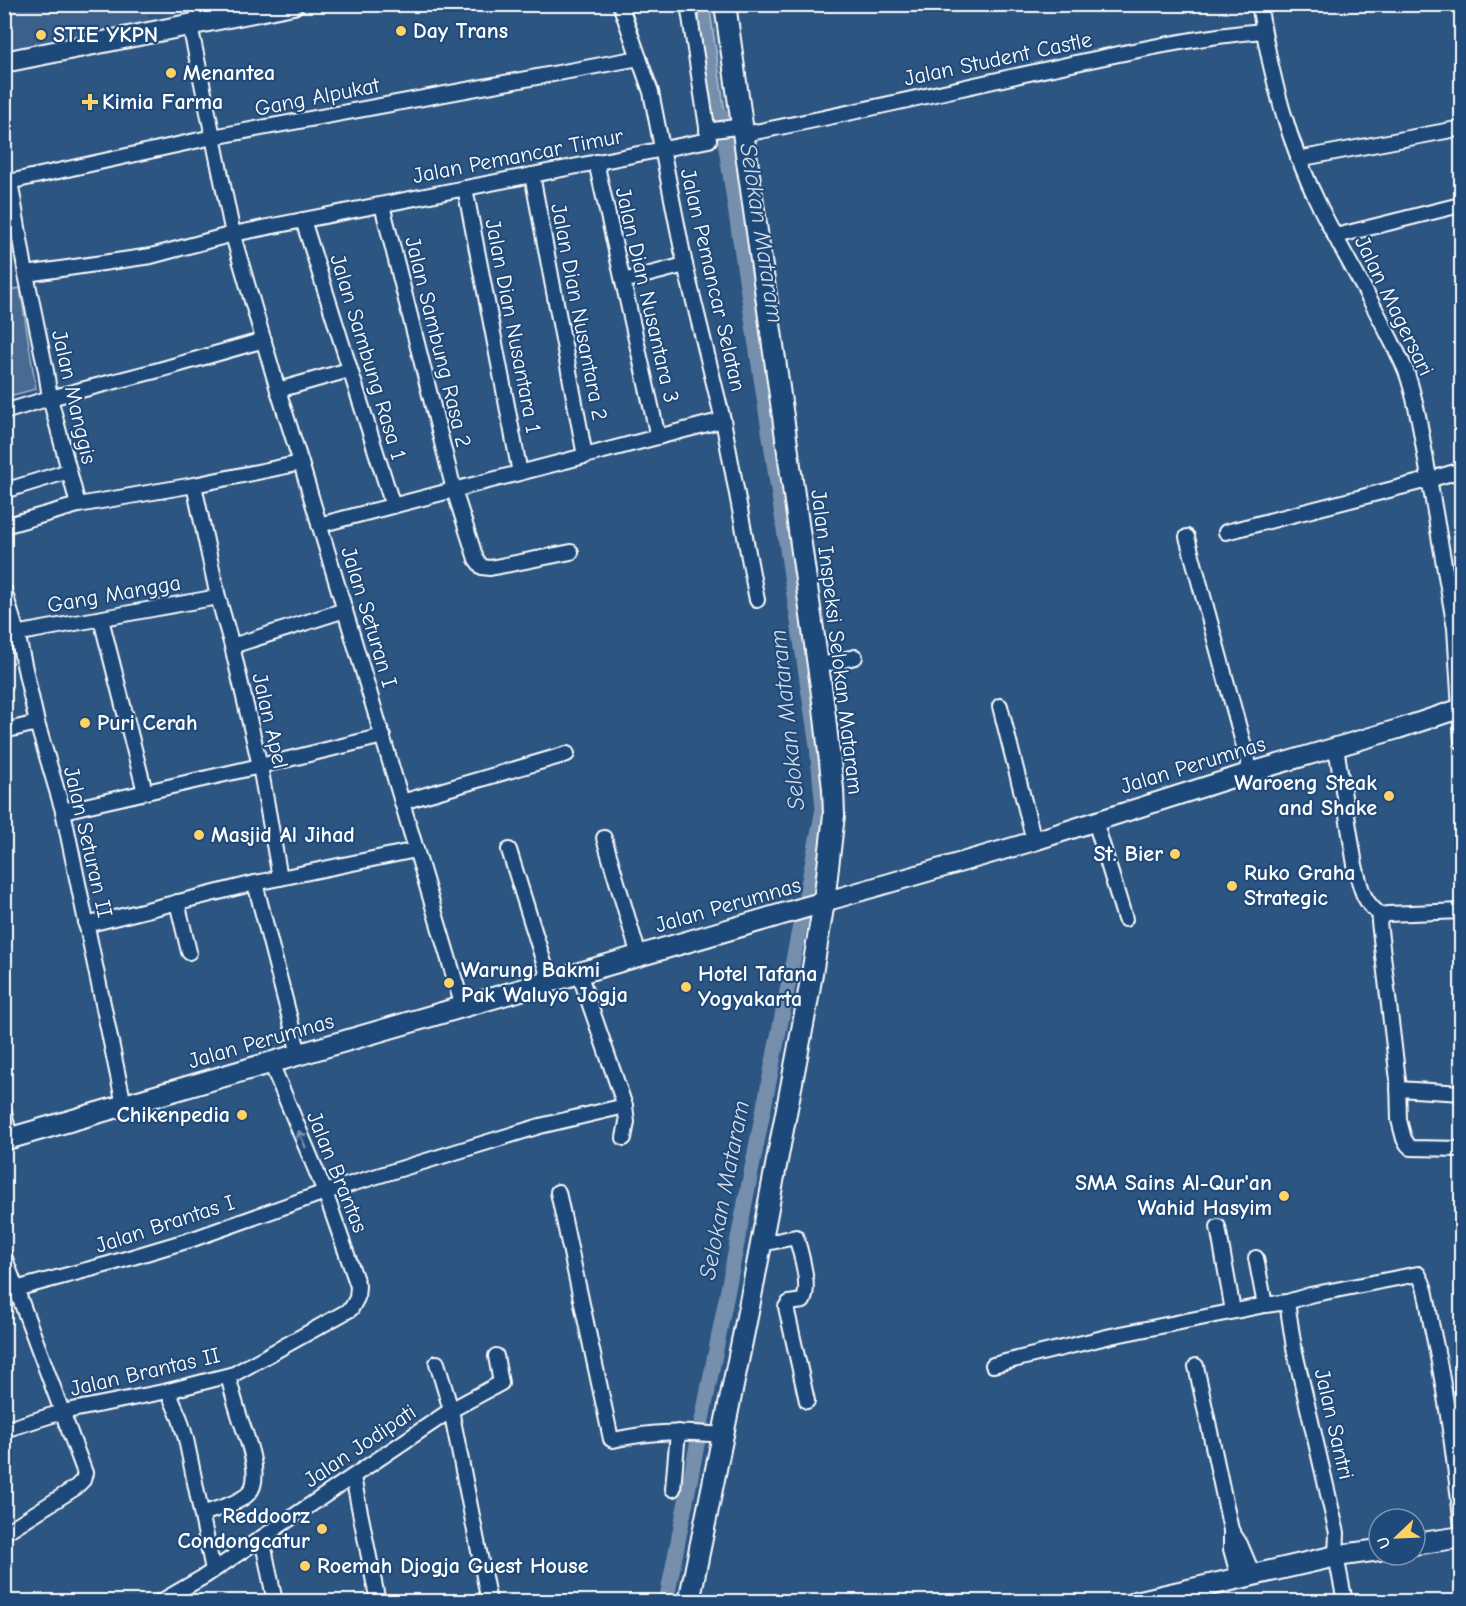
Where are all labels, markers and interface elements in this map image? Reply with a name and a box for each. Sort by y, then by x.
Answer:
place label: Day Trans [413,18,508,44]
place label: STIE YKPN [53,22,158,48]
marker: Day Trans [394,24,408,38]
street label: Jalan Student Castle [902,26,1094,92]
marker: STIE YKPN [34,28,48,42]
place label: Menantea [183,60,275,86]
marker: Menantea [164,66,178,80]
street label: Gang Alpukat [252,72,382,122]
place label: Kimia Farma [102,89,223,115]
marker: Kimia Farma [83,95,97,109]
street label: Jalan Pemancar Timur [411,123,626,189]
water label: Selokan Mataram [734,141,790,325]
street label: Jalan Pemancar Selatan [675,166,751,394]
street label: Jalan Dian Nusantara 3 [610,185,684,405]
street label: Jalan Dian Nusantara 2 [545,201,613,423]
street label: Jalan Dian Nusantara 1 [479,217,547,435]
street label: Jalan Magersari [1349,232,1439,380]
street label: Jalan Sambung Rasa 2 [399,234,477,450]
street label: Jalan Sambung Rasa 1 [324,251,412,463]
street label: Jalan Manggis [46,328,102,466]
street label: Jalan Inspeksi Selokan Mataram [805,488,869,796]
street label: Jalan Seturan I [335,544,403,690]
street label: Gang Mangga [45,569,183,619]
water label: Selokan Mataram [764,628,810,812]
street label: Jalan Apel [246,671,294,771]
place label: Puri Cerah [97,710,198,736]
marker: Puri Cerah [78,716,92,730]
street label: Jalan Perumnas [1117,731,1269,799]
street label: Jalan Seturan II [58,764,118,920]
place label: Waroeng Steak and Shake [1234,770,1377,821]
marker: Waroeng Steak and Shake [1382,789,1396,803]
place label: Masjid Al Jihad [211,822,355,848]
marker: Masjid Al Jihad [192,828,206,842]
place label: St. Bier [1094,841,1163,867]
marker: St. Bier [1168,847,1182,861]
place label: Ruko Graha Strategic [1244,860,1356,911]
street label: Jalan Perumnas [652,872,804,938]
marker: Ruko Graha Strategic [1225,879,1239,893]
place label: Warung Bakmi Pak Waluyo Jogja [461,957,628,1008]
place label: Hotel Tafana Yogyakarta [698,961,817,1012]
marker: Warung Bakmi Pak Waluyo Jogja [442,976,456,990]
marker: Hotel Tafana Yogyakarta [679,980,693,994]
street label: Jalan Perumnas [185,1008,337,1074]
water label: Selokan Mataram [693,1098,755,1282]
place label: Chikenpedia [116,1102,230,1128]
street label: Jalan Brantas [301,1107,373,1237]
marker: Chikenpedia [235,1108,249,1122]
one-way arrow [296,1130,307,1148]
place label: SMA Sains Al-Qur'an Wahid Hasyim [1075,1170,1272,1221]
street label: Jalan Brantas I [92,1189,238,1259]
marker: SMA Sains Al-Qur'an Wahid Hasyim [1277,1189,1291,1203]
street label: Jalan Brantas II [67,1342,223,1402]
street label: Jalan Santri [1309,1366,1359,1482]
street label: Jalan Jodipati [299,1399,421,1493]
place label: Reddoorz Condongcatur [178,1503,311,1554]
north arrow [1367,1507,1427,1567]
marker: Reddoorz Condongcatur [315,1522,329,1536]
text: U [1374,1534,1394,1551]
place label: Roemah Djogja Guest House [317,1553,589,1579]
marker: Roemah Djogja Guest House [298,1559,312,1573]

